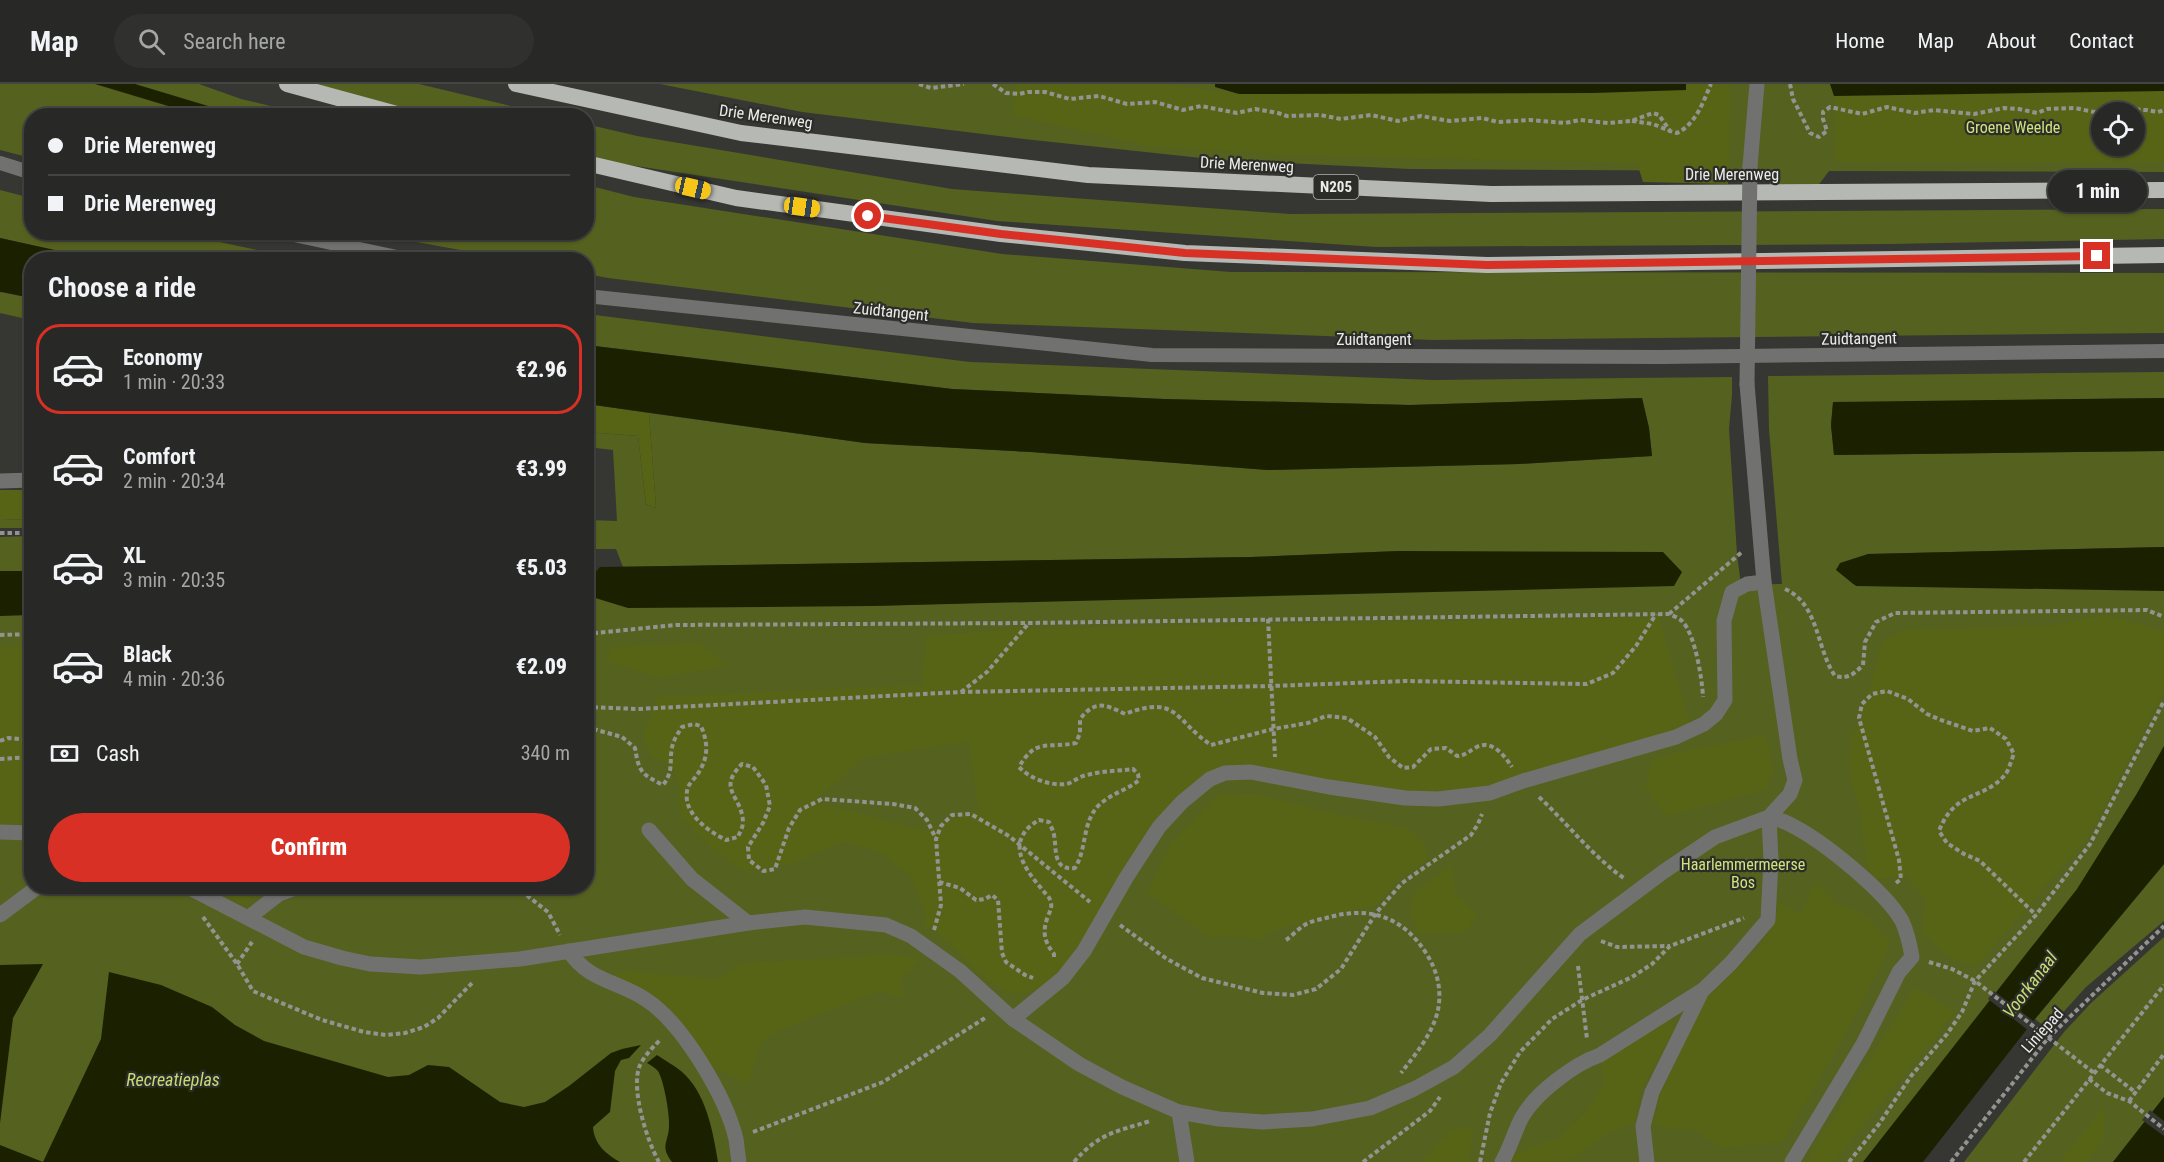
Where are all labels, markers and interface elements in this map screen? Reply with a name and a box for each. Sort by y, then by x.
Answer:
search box [114,14,534,68]
text: Map [30,25,78,58]
icon: search [135,25,168,58]
text: Search here [183,29,286,54]
text: Home [1835,29,1885,53]
text: Map [1918,29,1954,53]
text: About [1987,29,2036,53]
text: Contact [2069,29,2134,53]
street label: Drie Merenweg [718,101,814,132]
map controls [2091,102,2145,156]
button: locate [2091,102,2145,156]
park label: Groene Weelde [1966,118,2060,137]
text: Drie Merenweg [84,133,216,158]
street label: Drie Merenweg [1199,153,1295,176]
street label: Drie Merenweg [1685,165,1779,184]
callout: 1 min [2048,169,2146,211]
car [673,175,713,201]
road number: N205 [1314,175,1358,199]
text: 1 min [2075,179,2120,203]
text: Drie Merenweg [84,191,216,216]
car [783,196,821,218]
route start [854,202,881,229]
route end [2083,242,2110,269]
text: Choose a ride [48,272,196,304]
street label: Zuidtangent [852,298,930,325]
street label: Zuidtangent [1821,328,1897,349]
street label: Zuidtangent [1336,330,1412,349]
icon: car [51,342,105,396]
text: Economy [123,345,203,370]
text: €2.96 [516,357,567,382]
text: 1 min · 20:33 [123,370,225,394]
icon: car [51,441,105,495]
text: Comfort [123,444,196,469]
text: €3.99 [516,456,567,481]
text: 2 min · 20:34 [123,469,225,493]
icon: car [51,540,105,594]
text: XL [123,543,146,568]
text: €5.03 [516,555,567,580]
text: 3 min · 20:35 [123,568,225,592]
icon: car [51,639,105,693]
text: Black [123,642,172,667]
text: €2.09 [516,654,567,679]
text: 4 min · 20:36 [123,667,225,691]
icon: cash [48,737,81,770]
text: Cash [96,741,140,766]
text: 340 m [521,741,570,765]
button: Confirm [48,813,570,882]
park label: Haarlemmermeerse Bos [1681,855,1805,892]
water label: Voorkanaal [1998,947,2062,1022]
street label: Liniepad [2017,1004,2067,1057]
water label: Recreatieplas [126,1069,220,1090]

